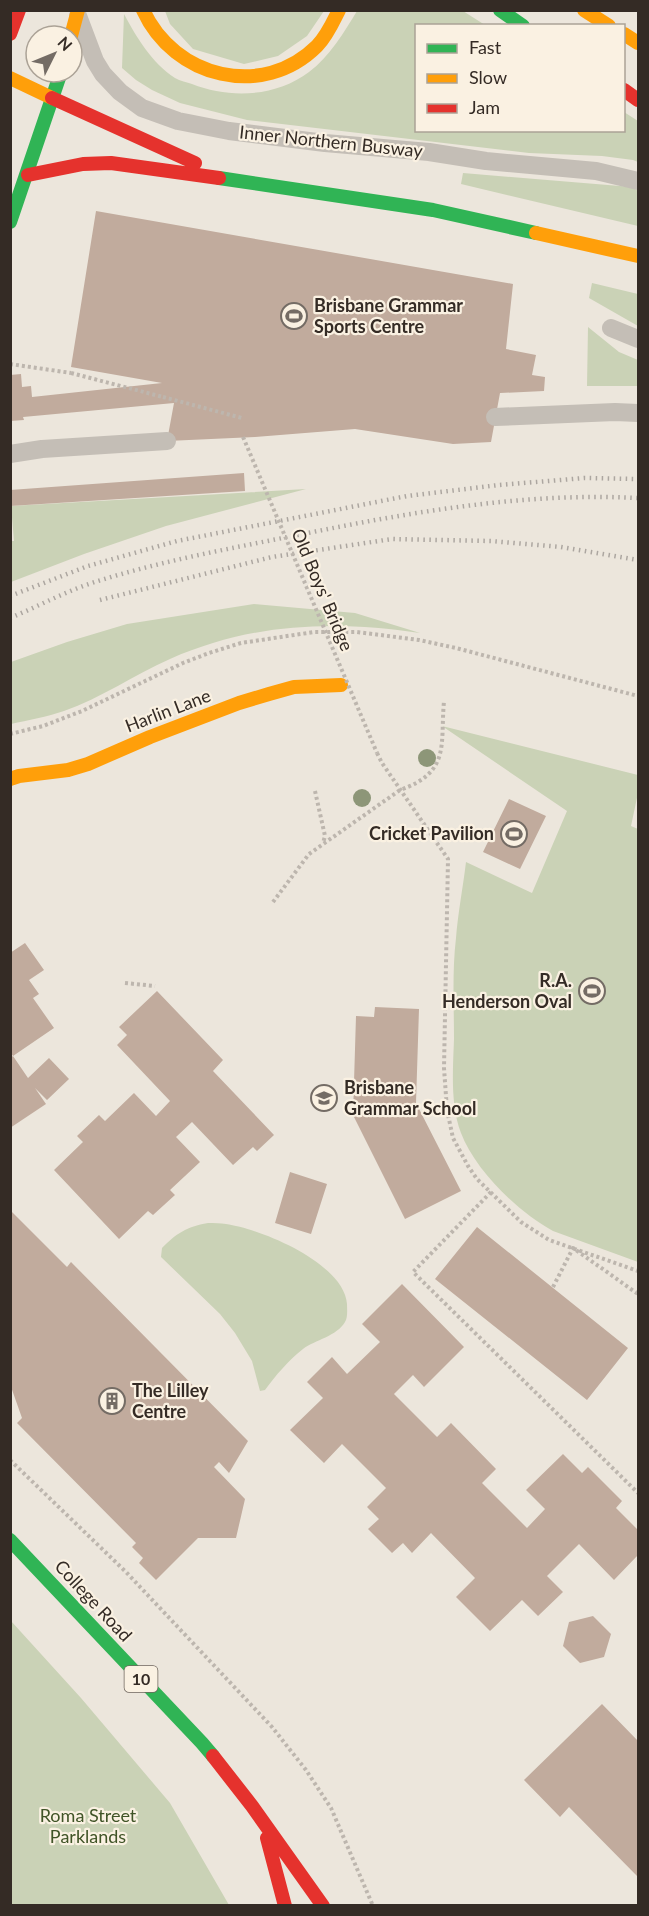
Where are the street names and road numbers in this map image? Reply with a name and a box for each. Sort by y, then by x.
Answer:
street label: Inner Northern Busway [238,120,424,162]
street label: Old Boys' Bridge [287,525,359,654]
street label: Harlin Lane [122,684,214,736]
street label: College Road [50,1555,137,1646]
road number: 10 [124,1666,158,1692]

